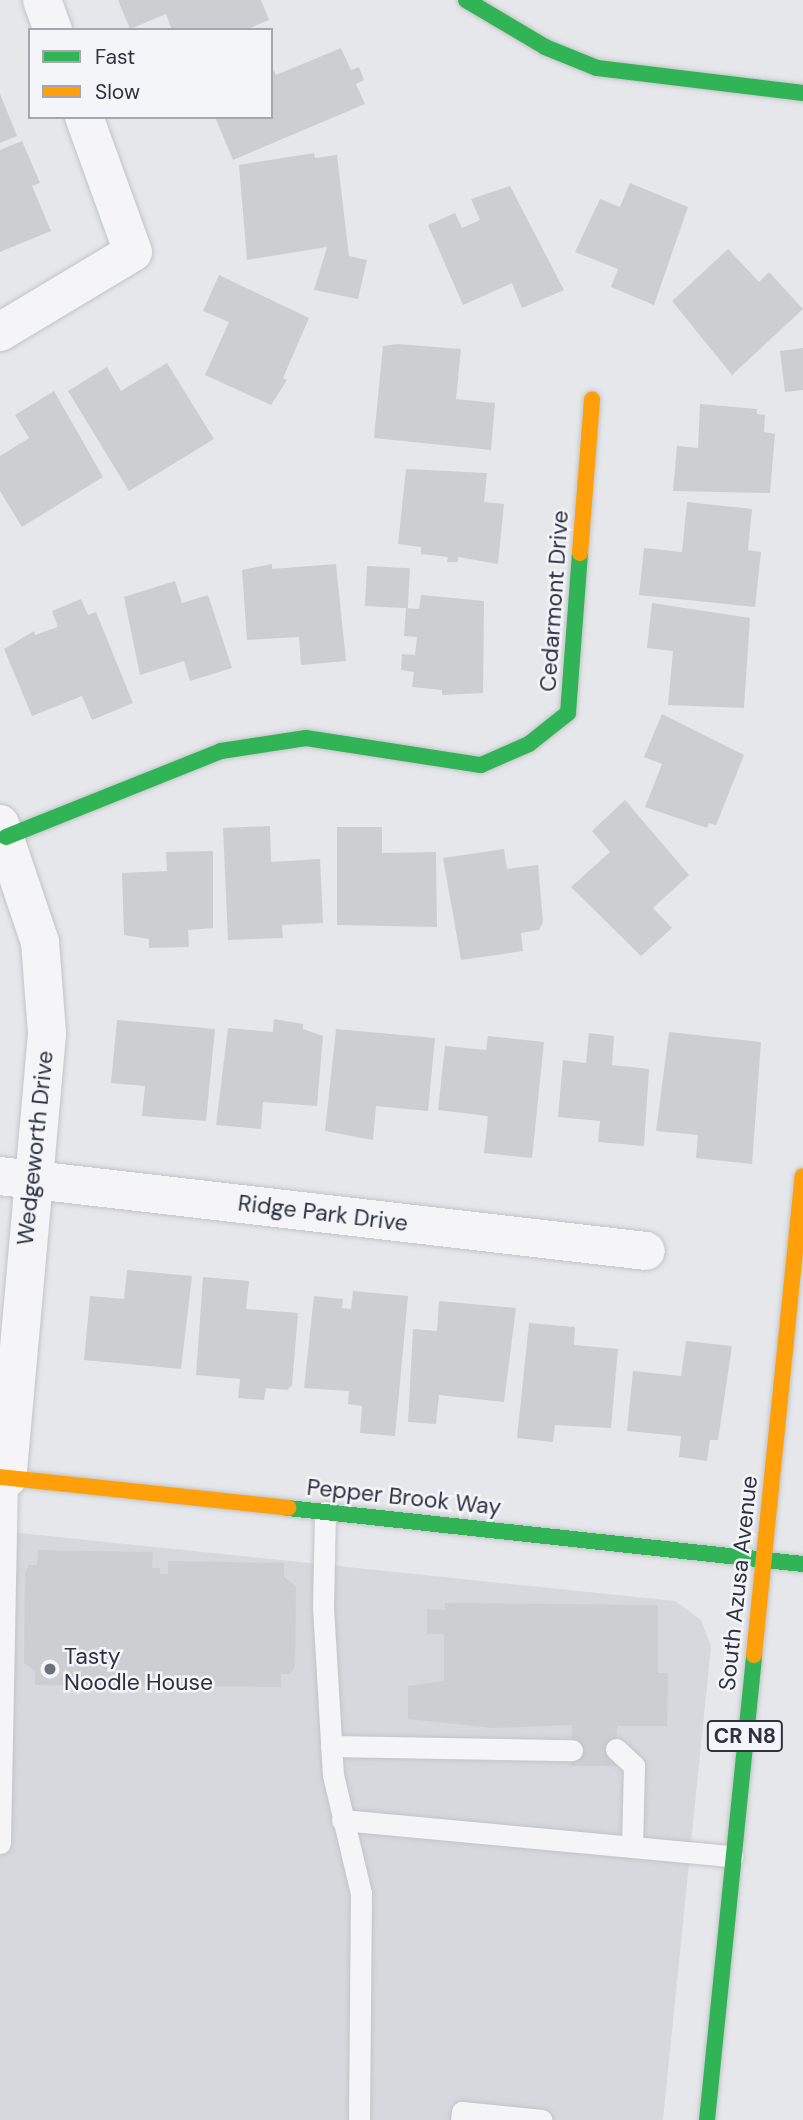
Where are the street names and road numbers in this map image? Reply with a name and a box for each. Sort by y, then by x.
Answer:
street label: Cedarmont Drive [534,509,574,693]
street label: Wedgeworth Drive [11,1049,59,1247]
street label: Ridge Park Drive [236,1189,410,1237]
street label: Pepper Brook Way [305,1473,503,1521]
street label: South Azusa Avenue [713,1474,763,1692]
road number: CR N8 [706,1718,784,1754]

